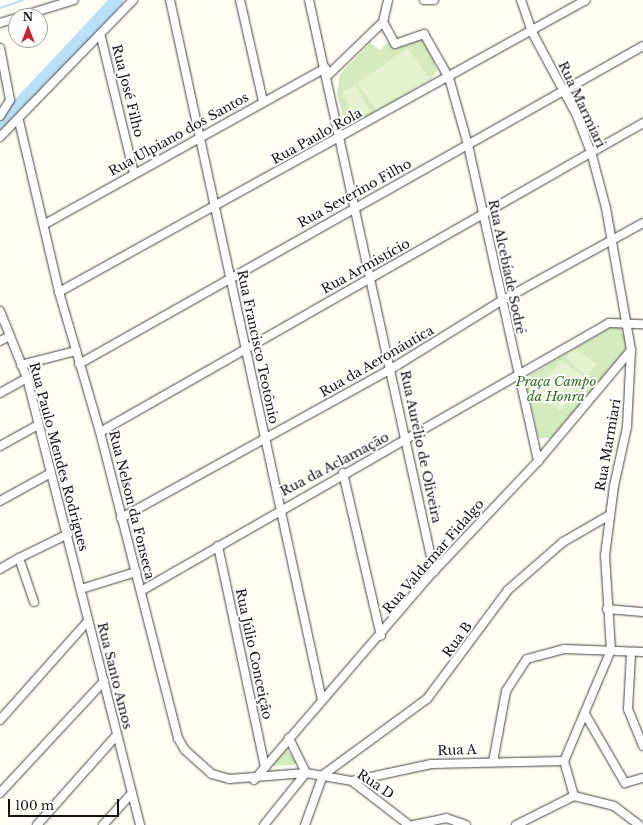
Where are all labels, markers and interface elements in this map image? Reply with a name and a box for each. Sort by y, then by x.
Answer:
north arrow [8,8,48,48]
text: N [23,10,33,24]
street label: Rua José Filho [108,43,146,139]
street label: Rua Marmiari [554,59,608,151]
street label: Rua Ulpiano dos Santos [106,90,252,180]
street label: Rua Paulo Rola [269,106,365,168]
street label: Rua Severino Filho [296,156,414,232]
street label: Rua Alcebíade Sodré [484,198,528,336]
street label: Rua Armistício [319,236,413,298]
street label: Rua Francisco Teotônio [233,268,281,426]
street label: Rua da Aeronáutica [317,323,437,401]
street label: Rua Paulo Mendes Rodrigues [25,361,91,553]
street label: Rua Aurélio de Oliveira [396,369,444,525]
park label: Praça Campo da Honra [516,375,596,406]
street label: Rua Marmiari [593,398,625,492]
street label: Rua Nelson da Fonseca [105,429,157,581]
street label: Rua da Aclamação [278,430,392,500]
street label: Rua Valdemar Fidalgo [380,496,488,618]
street label: Rua Júlio Conceição [231,587,275,721]
street label: Rua B [440,619,476,661]
street label: Rua Santo Amos [93,621,135,731]
street label: Rua A [437,743,477,759]
street label: Rua D [353,767,397,803]
scale bar [10,791,121,817]
text: 100 m [15,798,54,813]

